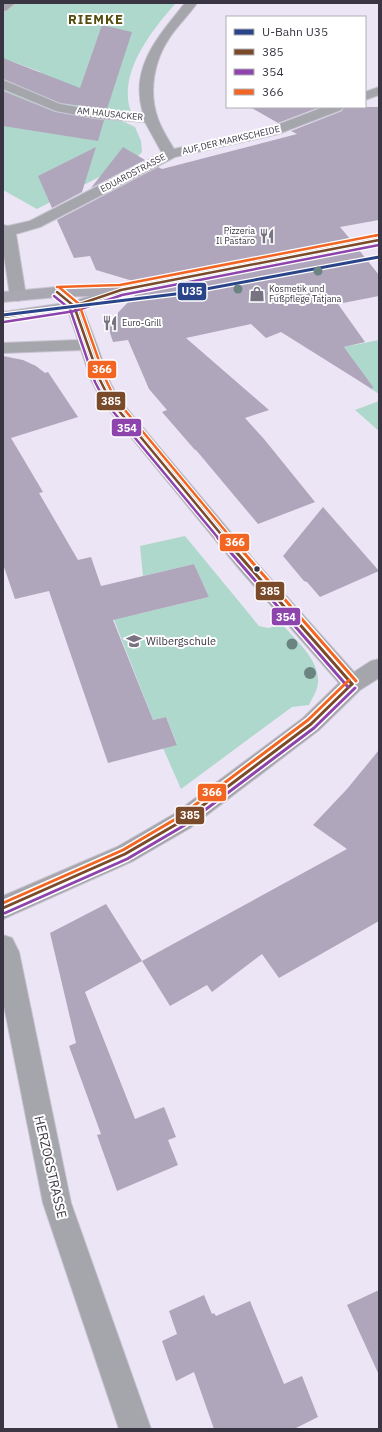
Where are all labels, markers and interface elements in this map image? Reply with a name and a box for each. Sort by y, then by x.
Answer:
district label: RIEMKE [68,11,124,28]
legend [226,16,366,108]
text: U-Bahn U35 [262,24,328,39]
text: 385 [262,44,284,59]
text: 354 [262,64,284,79]
text: 366 [262,84,284,99]
street label: AM HAUSACKER [76,105,144,122]
street label: AUF DER MARKSCHEIDE [181,123,281,156]
street label: EDUARDSTRASSE [98,151,167,194]
place label: Pizzeria Il Pastaro [216,225,255,246]
restaurant icon: Pizzeria Il Pastaro [258,227,276,245]
line badge: U35 [177,282,207,301]
place label: Kosmetik und Fußpflege Tatjana [269,283,342,304]
text: U35 [182,284,203,298]
shop icon: Kosmetik und Fußpflege Tatjana [248,285,266,303]
restaurant icon: Euro-Grill [101,314,119,332]
place label: Euro-Grill [122,317,162,328]
line badge: 366 [87,360,117,379]
text: 366 [92,362,112,376]
line badge: 385 [96,391,126,411]
text: 385 [101,394,121,408]
line badge: 354 [111,418,142,437]
text: 354 [117,421,137,435]
line badge: 366 [219,533,250,552]
text: 366 [225,535,245,549]
unlabelled marker [252,564,262,574]
line badge: 385 [255,581,285,601]
text: 385 [260,584,280,598]
line badge: 354 [271,607,301,626]
text: 354 [276,610,296,624]
school or university icon: Wilbergschule [125,632,143,650]
place label: Wilbergschule [146,634,216,648]
line badge: 366 [197,783,227,802]
text: 366 [202,785,222,799]
line badge: 385 [175,806,205,825]
text: 385 [180,808,200,822]
street label: HERZOGSTRASSE [30,1114,71,1220]

